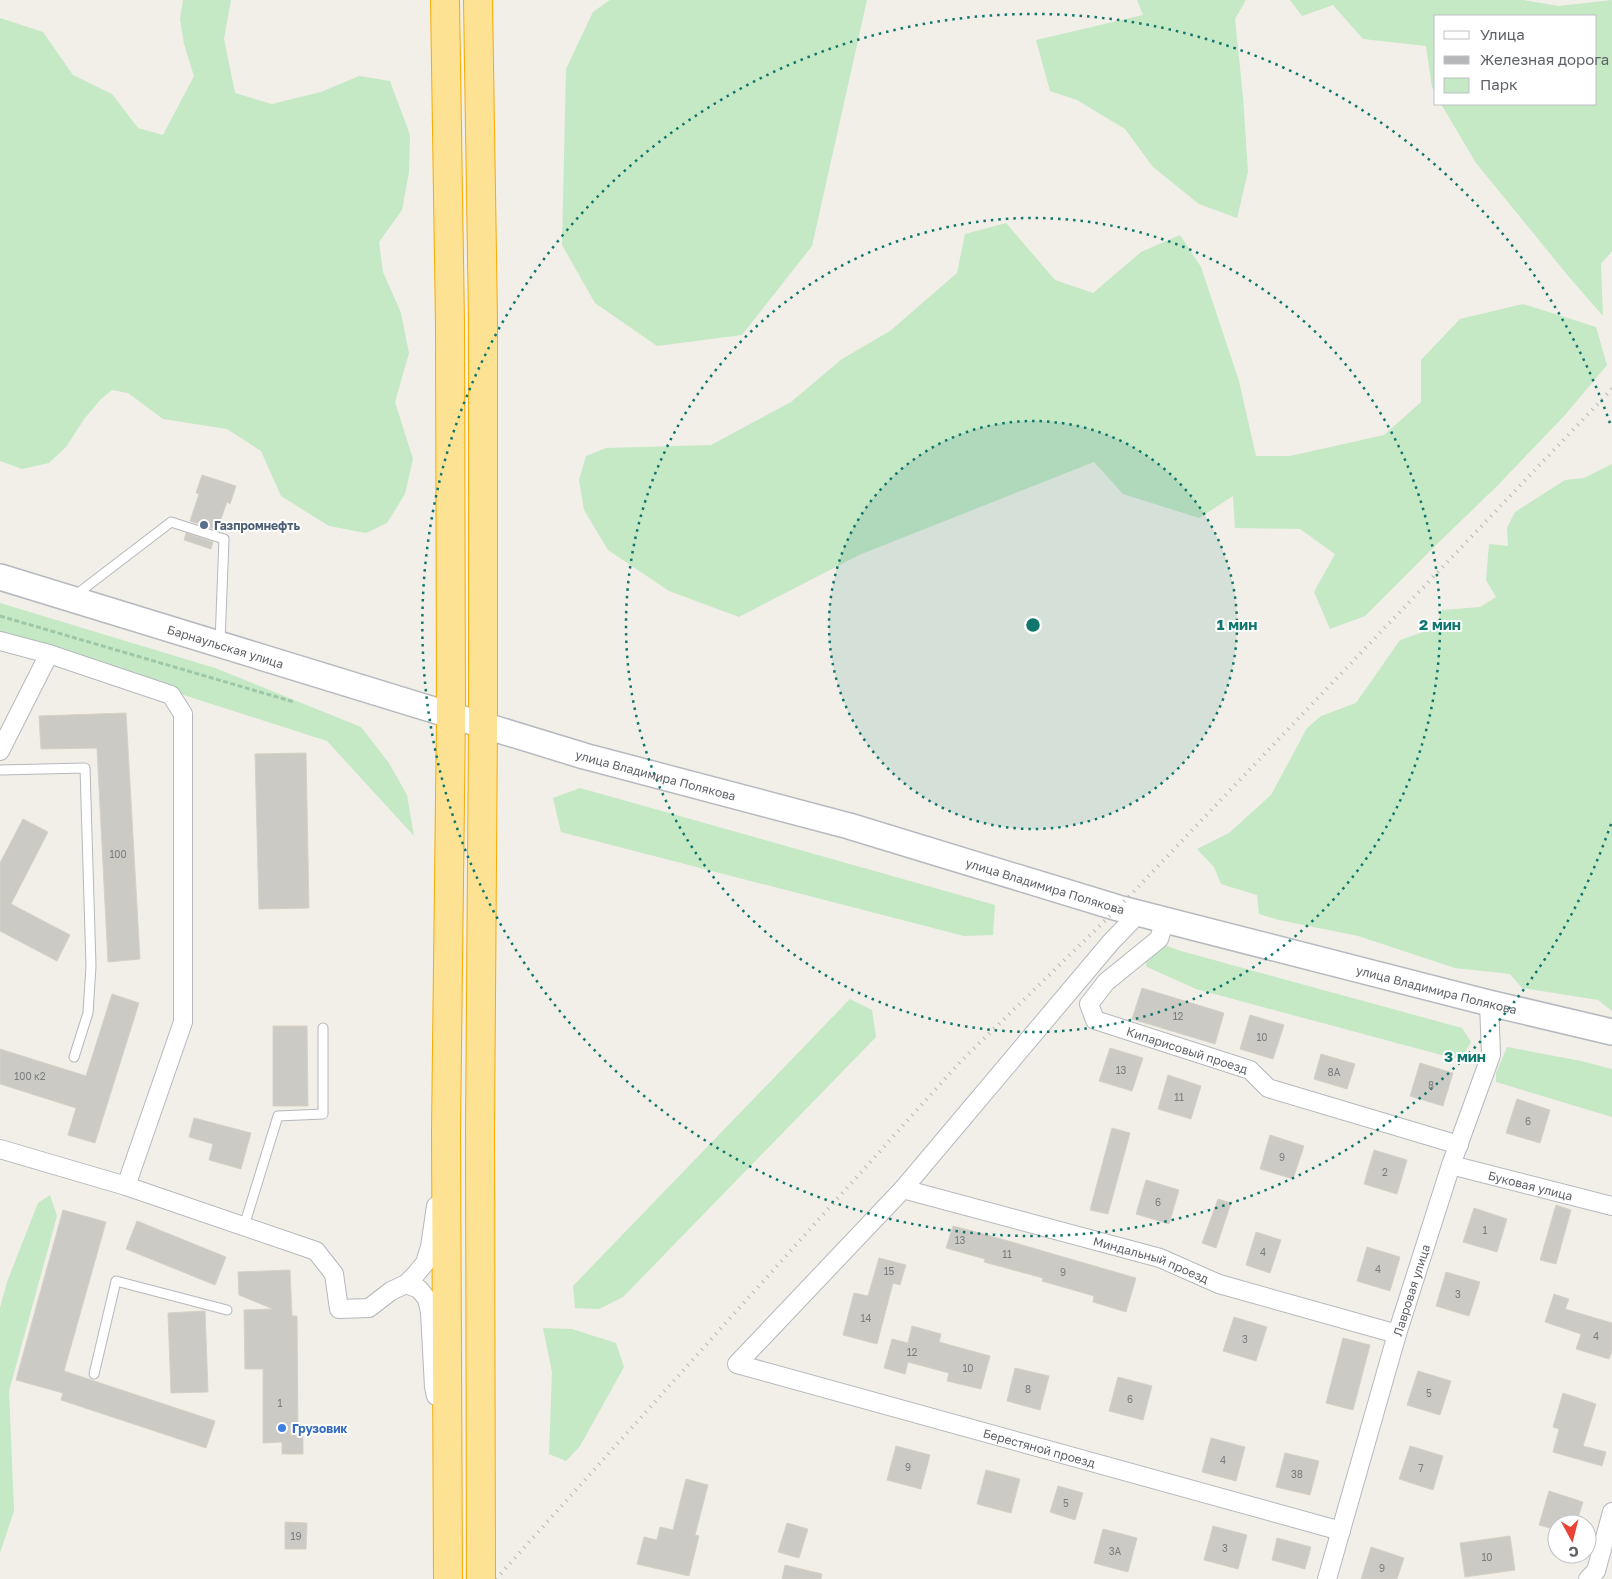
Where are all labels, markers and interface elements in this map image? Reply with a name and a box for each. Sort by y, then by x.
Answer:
legend [1434,15,1597,105]
text: Улица [1480,25,1525,43]
text: Железная дорога [1480,50,1609,68]
text: Парк [1480,75,1518,93]
place label: Газпромнефть [214,518,300,533]
marker: Газпромнефть [198,519,210,531]
text: 1 мин [1217,615,1257,633]
text: 2 мин [1419,615,1461,633]
centre of rings [1024,616,1042,634]
street label: Барнаульская улица [166,621,286,671]
street label: улица Владимира Полякова [574,746,737,803]
house number: 100 [109,848,127,860]
street label: улица Владимира Полякова [964,855,1126,917]
street label: улица Владимира Полякова [1355,962,1518,1017]
house number: 12 [1173,1010,1184,1022]
street label: Кипарисовый проезд [1125,1023,1250,1076]
house number: 10 [1256,1031,1268,1043]
text: 3 мин [1444,1047,1486,1065]
house number: 13 [1116,1064,1126,1076]
house number: 8А [1328,1066,1341,1078]
house number: 100 к2 [14,1070,46,1082]
house number: 8 [1428,1079,1434,1091]
house number: 11 [1174,1091,1184,1103]
house number: 6 [1525,1115,1531,1127]
house number: 9 [1279,1151,1285,1163]
house number: 2 [1382,1166,1388,1178]
street label: Буковая улица [1487,1167,1574,1203]
house number: 6 [1155,1196,1161,1208]
house number: 1 [1483,1224,1488,1236]
street label: Миндальный проезд [1092,1233,1211,1286]
house number: 13 [955,1234,965,1246]
street label: Лавровая улица [1389,1242,1433,1338]
house number: 4 [1260,1246,1266,1258]
house number: 11 [1002,1248,1012,1260]
house number: 4 [1375,1263,1381,1275]
house number: 15 [884,1265,895,1277]
house number: 9 [1060,1266,1066,1278]
house number: 3 [1455,1288,1461,1300]
house number: 14 [861,1312,871,1324]
house number: 4 [1593,1330,1599,1342]
house number: 3 [1242,1333,1248,1345]
house number: 12 [907,1346,918,1358]
house number: 10 [962,1362,974,1374]
house number: 8 [1025,1383,1031,1395]
house number: 5 [1426,1387,1432,1399]
house number: 6 [1127,1393,1133,1405]
house number: 1 [278,1397,283,1409]
place label: Грузовик [292,1421,347,1436]
marker: Грузовик [276,1422,288,1434]
street label: Берестяной проезд [981,1425,1097,1470]
house number: 4 [1220,1454,1226,1466]
house number: 9 [905,1461,911,1473]
house number: 7 [1418,1462,1424,1474]
house number: 38 [1291,1468,1303,1480]
house number: 5 [1063,1497,1069,1509]
north arrow [1547,1514,1597,1564]
house number: 19 [291,1530,301,1542]
house number: 3 [1222,1542,1228,1554]
text: С [1568,1543,1580,1561]
house number: 3А [1109,1545,1122,1557]
house number: 10 [1481,1551,1493,1563]
house number: 9 [1379,1562,1385,1574]

